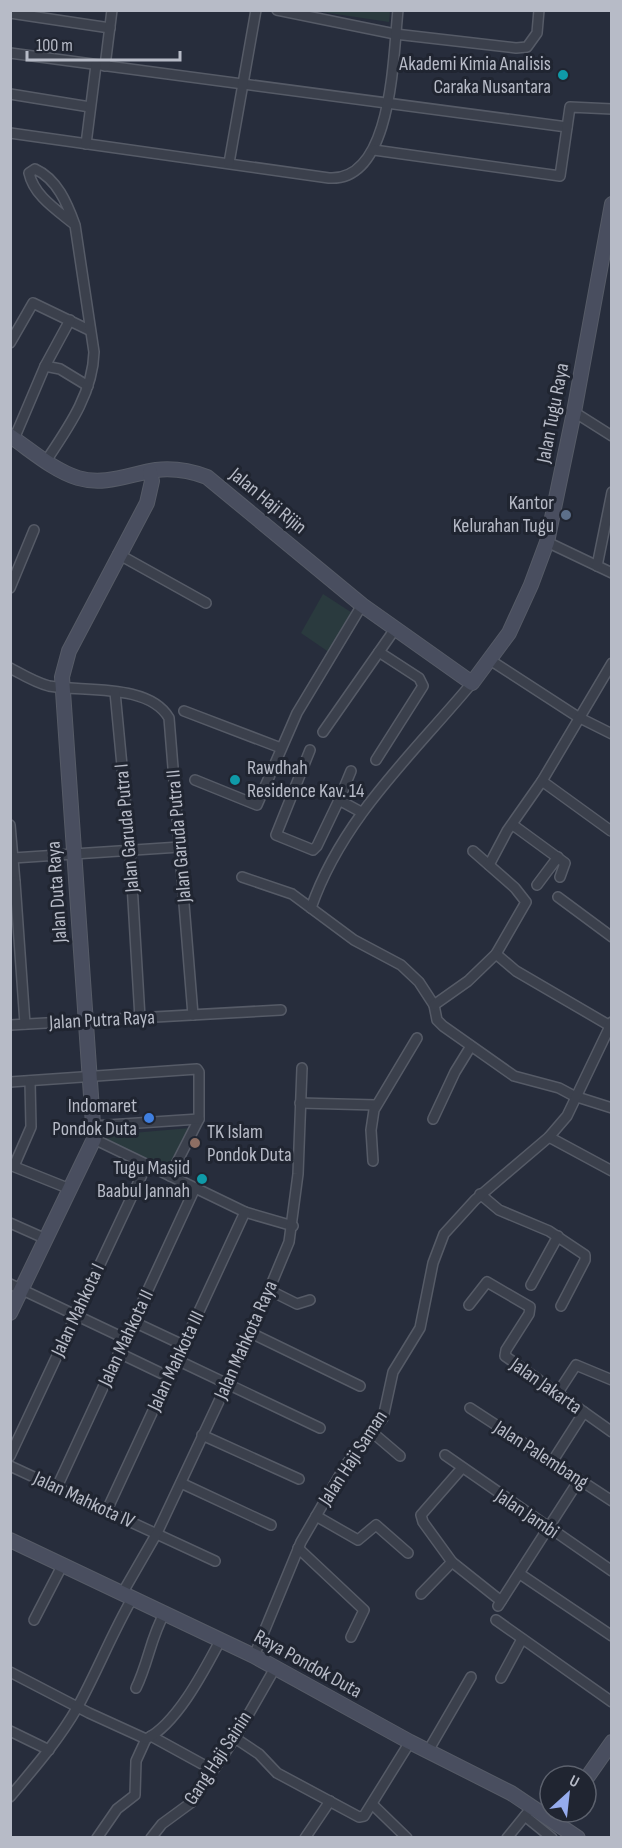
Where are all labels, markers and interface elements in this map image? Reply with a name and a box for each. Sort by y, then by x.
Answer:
scale bar [27,24,180,62]
text: 100 m [36,35,73,56]
place label: Akademi Kimia Analisis Caraka Nusantara [398,52,551,99]
marker: Akademi Kimia Analisis Caraka Nusantara [556,68,570,82]
street label: Jalan Tugu Raya [531,361,574,466]
street label: Jalan Haji Rijin [224,462,311,539]
place label: Kantor Kelurahan Tugu [453,491,554,538]
marker: Kantor Kelurahan Tugu [559,508,573,522]
place label: Rawdhah Residence Kav. 14 [247,756,364,803]
street label: Jalan Garuda Putra I [109,763,145,894]
street label: Jalan Garuda Putra II [161,769,197,904]
marker: Rawdhah Residence Kav. 14 [228,773,242,787]
street label: Jalan Duta Raya [41,840,73,945]
street label: Jalan Putra Raya [48,1005,155,1035]
place label: Indomaret Pondok Duta [52,1094,137,1141]
marker: Indomaret Pondok Duta [142,1111,156,1125]
place label: TK Islam Pondok Duta [207,1120,292,1167]
marker: TK Islam Pondok Duta [188,1136,202,1150]
place label: Tugu Masjid Baabul Jannah [97,1156,190,1203]
marker: Tugu Masjid Baabul Jannah [195,1172,209,1186]
street label: Jalan Mahkota I [46,1260,110,1361]
street label: Jalan Mahkota Raya [209,1277,283,1404]
street label: Jalan Mahkota II [93,1286,159,1391]
street label: Jalan Mahkota III [142,1307,210,1416]
street label: Jalan Jakarta [505,1352,586,1419]
street label: Jalan Haji Saman [313,1406,393,1511]
street label: Jalan Palembang [488,1415,593,1494]
street label: Jalan Mahkota IV [29,1466,138,1534]
street label: Jalan Jambi [490,1483,563,1544]
street label: Raya Pondok Duta [250,1625,366,1703]
street label: Gang Haji Sainin [179,1707,257,1809]
north arrow [538,1764,598,1824]
text: U [566,1772,582,1792]

